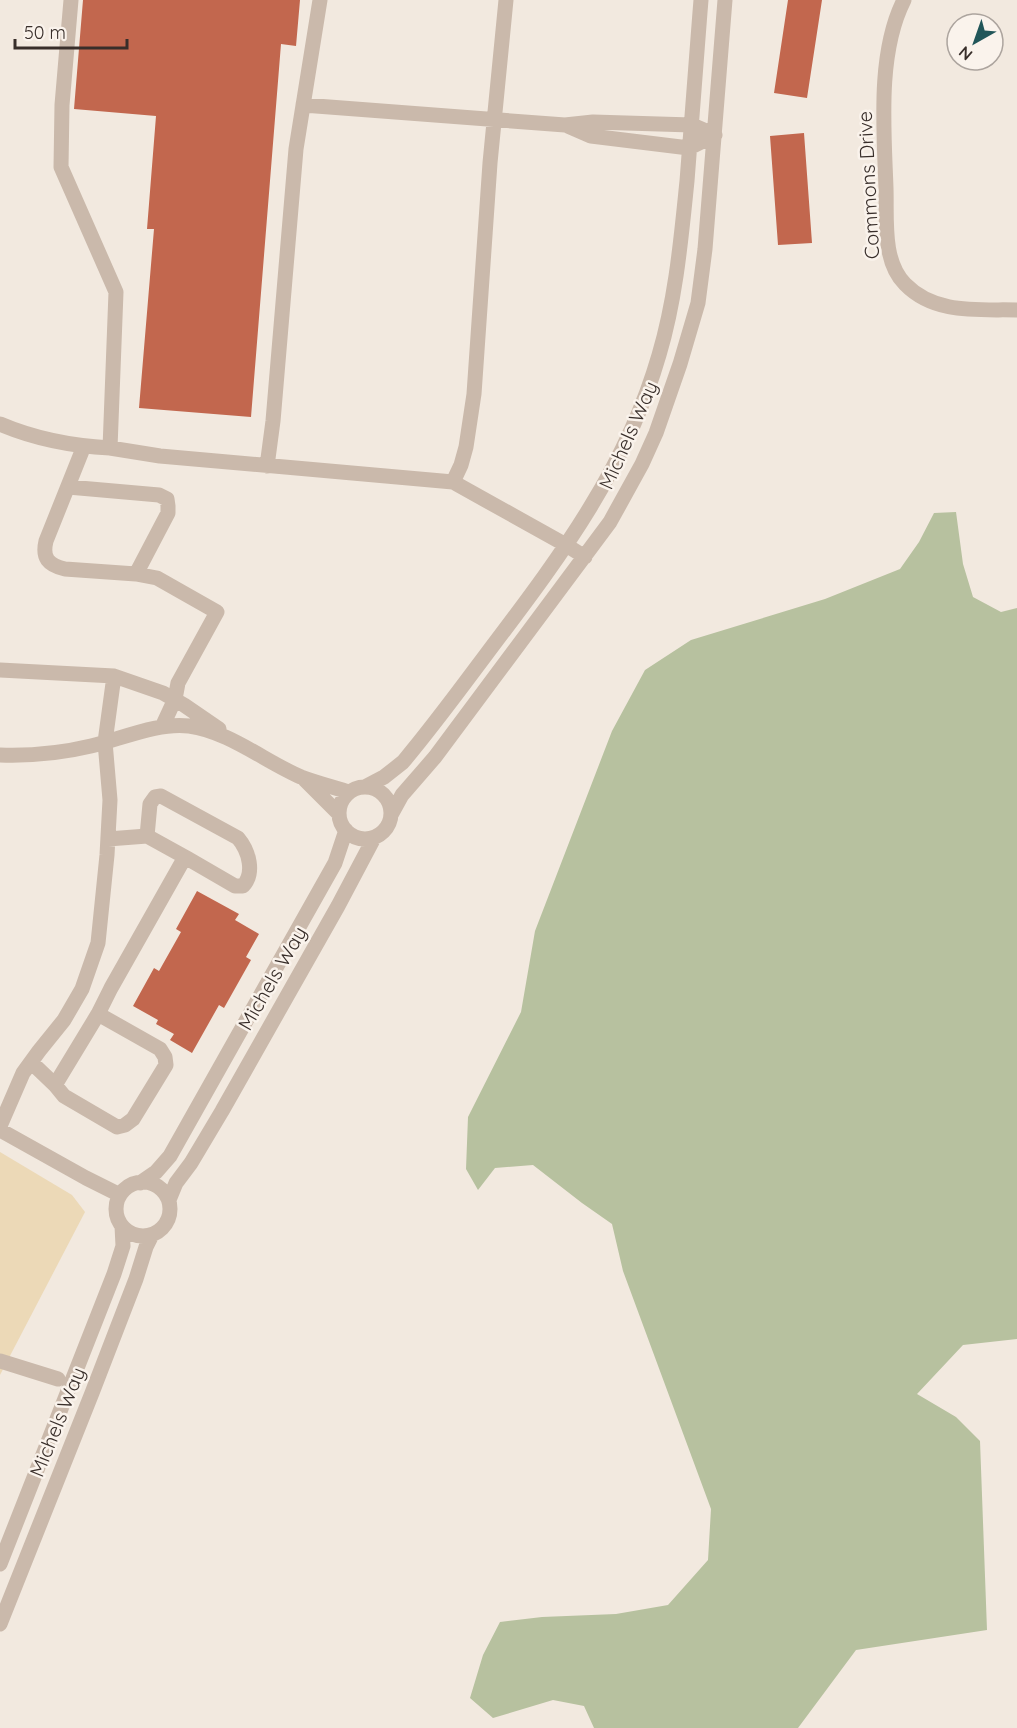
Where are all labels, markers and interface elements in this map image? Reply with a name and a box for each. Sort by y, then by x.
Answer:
scale bar [15,12,128,50]
north arrow [945,12,1005,72]
text: 50 m [24,21,66,44]
text: N [954,42,976,65]
street label: Commons Drive [852,110,884,260]
street label: Michels Way [593,377,663,493]
street label: Michels Way [232,922,312,1034]
street label: Michels Way [24,1364,90,1480]

